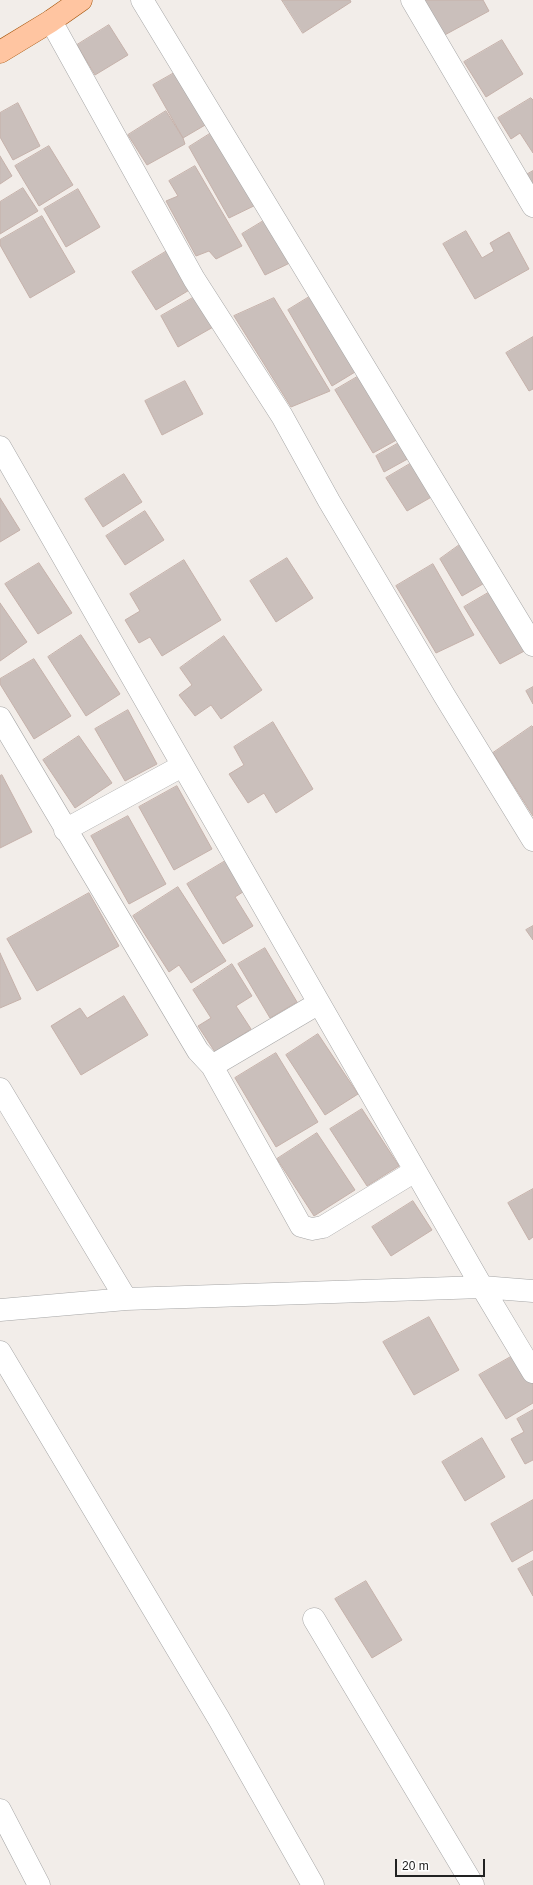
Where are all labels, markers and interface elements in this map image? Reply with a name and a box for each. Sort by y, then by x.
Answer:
scale bar [397,1851,487,1877]
text: 20 m [402,1859,429,1873]

